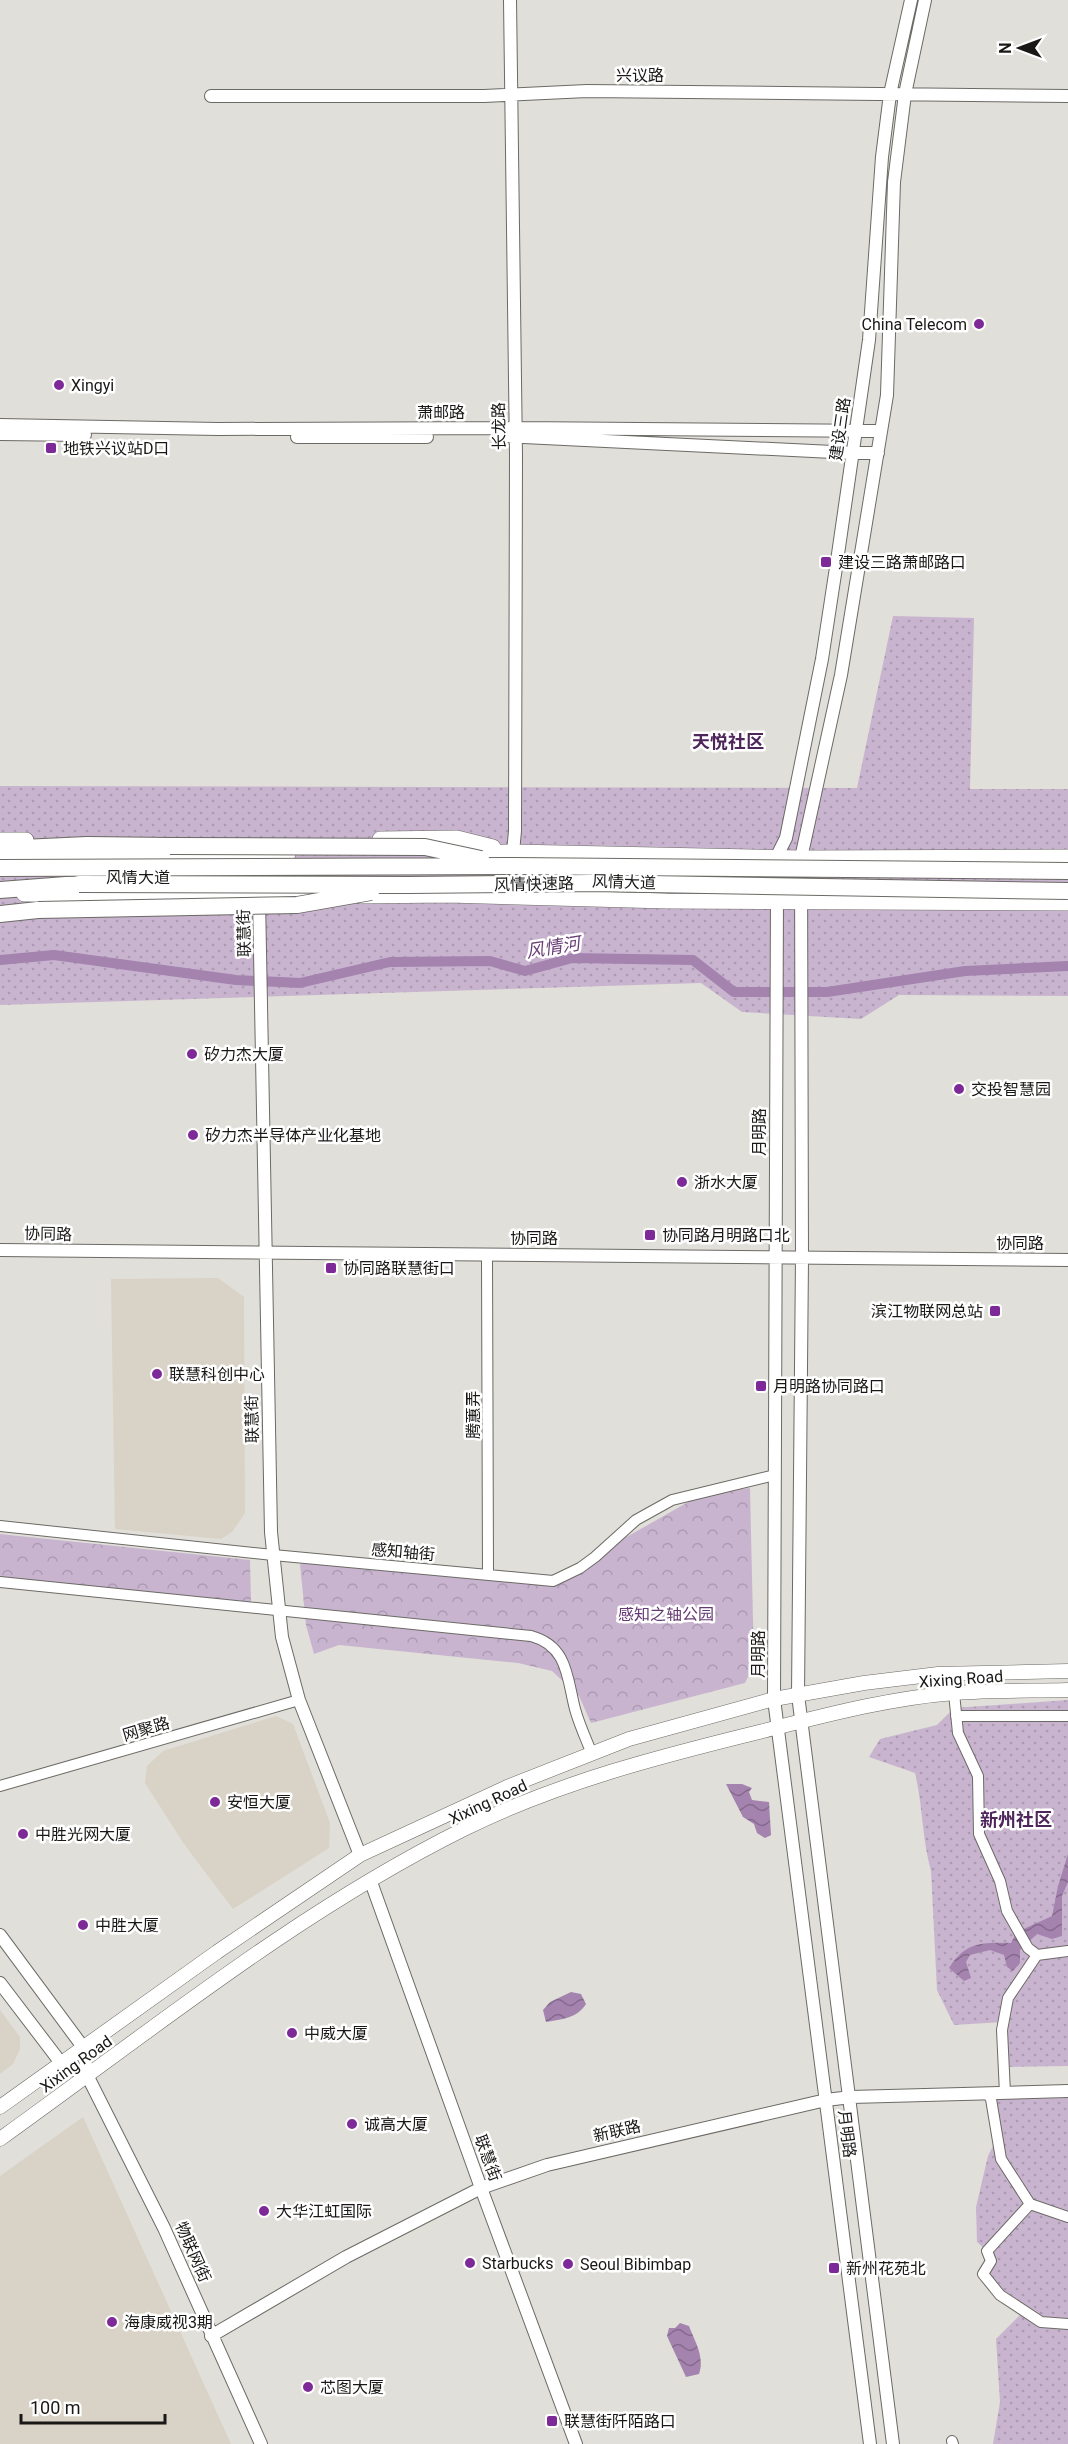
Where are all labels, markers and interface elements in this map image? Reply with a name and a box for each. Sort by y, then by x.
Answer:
north arrow [990,18,1050,78]
text: N [996,42,1015,54]
street label: 兴议路 [616,66,664,85]
place label: China Telecom [862,315,967,334]
marker: China Telecom [972,317,986,331]
place label: Xingyi [71,376,114,395]
marker: Xingyi [52,378,66,392]
street label: 建设三路 [826,396,854,462]
street label: 长龙路 [489,402,509,450]
street label: 萧邮路 [417,403,465,422]
place label: 地铁兴议站D口 [63,439,170,458]
marker: 地铁兴议站D口 [44,441,58,455]
place label: 建设三路萧邮路口 [838,553,966,572]
marker: 建设三路萧邮路口 [819,555,833,569]
district label: 天悦社区 [692,731,764,752]
street label: 风情大道 [106,868,170,887]
street label: 风情大道 [592,871,656,893]
street label: 风情快速路 [494,874,574,894]
street label: 联慧街 [234,909,254,957]
water label: 风情河 [525,932,584,962]
place label: 矽力杰大厦 [204,1045,284,1064]
marker: 矽力杰大厦 [185,1047,199,1061]
place label: 交投智慧园 [971,1080,1051,1099]
marker: 交投智慧园 [952,1082,966,1096]
street label: 月明路 [750,1108,769,1156]
place label: 矽力杰半导体产业化基地 [205,1126,381,1145]
marker: 矽力杰半导体产业化基地 [186,1128,200,1142]
place label: 浙水大厦 [694,1173,758,1192]
marker: 浙水大厦 [675,1175,689,1189]
street label: 协同路 [24,1224,72,1244]
place label: 协同路月明路口北 [662,1226,790,1245]
marker: 协同路月明路口北 [643,1228,657,1242]
street label: 协同路 [510,1229,558,1248]
street label: 协同路 [996,1234,1044,1253]
place label: 协同路联慧街口 [343,1259,455,1278]
marker: 协同路联慧街口 [324,1261,338,1275]
place label: 滨江物联网总站 [871,1302,983,1321]
marker: 滨江物联网总站 [988,1304,1002,1318]
place label: 联慧科创中心 [169,1365,265,1384]
marker: 联慧科创中心 [150,1367,164,1381]
place label: 月明路协同路口 [773,1377,885,1396]
marker: 月明路协同路口 [754,1379,768,1393]
street label: 腾蕙弄 [464,1391,483,1439]
street label: 联慧街 [242,1395,262,1443]
street label: 感知轴街 [370,1540,436,1564]
park label: 感知之轴公园 [618,1605,714,1624]
street label: 月明路 [749,1630,768,1678]
street label: Xixing Road [918,1667,1004,1691]
street label: 网聚路 [120,1713,172,1745]
street label: Xixing Road [446,1776,530,1828]
place label: 安恒大厦 [227,1793,291,1812]
marker: 安恒大厦 [208,1795,222,1809]
district label: 新州社区 [980,1809,1052,1830]
place label: 中胜光网大厦 [35,1825,131,1844]
marker: 中胜光网大厦 [16,1827,30,1841]
place label: 中胜大厦 [95,1916,159,1935]
marker: 中胜大厦 [76,1918,90,1932]
place label: 中威大厦 [304,2024,368,2043]
marker: 中威大厦 [285,2026,299,2040]
street label: Xixing Road [36,2032,116,2096]
street label: 月明路 [835,2109,859,2159]
place label: 诚高大厦 [364,2115,428,2134]
street label: 新联路 [591,2116,643,2146]
marker: 诚高大厦 [345,2117,359,2131]
street label: 联慧街 [471,2132,505,2184]
place label: 大华江虹国际 [276,2202,372,2221]
marker: 大华江虹国际 [257,2204,271,2218]
street label: 物联网街 [171,2219,215,2285]
place label: Starbucks [482,2254,553,2273]
place label: Seoul Bibimbap [580,2255,691,2274]
marker: Starbucks [463,2256,477,2270]
marker: Seoul Bibimbap [561,2257,575,2271]
place label: 新州花苑北 [846,2259,926,2278]
marker: 新州花苑北 [827,2261,841,2275]
place label: 海康威视3期 [124,2313,213,2332]
marker: 海康威视3期 [105,2315,119,2329]
place label: 芯图大厦 [320,2378,384,2397]
marker: 芯图大厦 [301,2380,315,2394]
scale bar [21,2387,165,2425]
text: 100 m [30,2397,81,2418]
place label: 联慧街阡陌路口 [564,2412,676,2431]
marker: 联慧街阡陌路口 [545,2414,559,2428]

